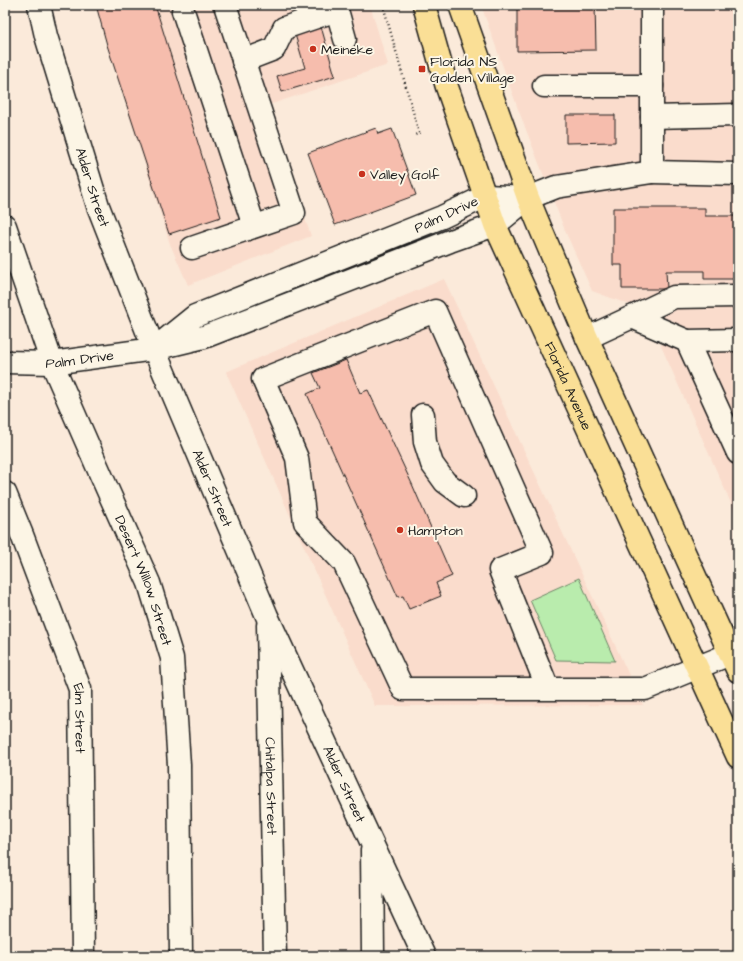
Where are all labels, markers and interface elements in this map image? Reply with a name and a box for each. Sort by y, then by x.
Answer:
place label: Meineke [321,40,373,60]
marker: Meineke [308,44,318,54]
place label: Florida NS Golden Village [430,52,515,88]
marker: Florida NS Golden Village [417,64,427,74]
street label: Alder Street [70,145,114,231]
place label: Valley Golf [370,165,440,185]
marker: Valley Golf [357,169,367,179]
street label: Palm Drive [411,191,482,238]
street label: Florida Avenue [539,339,597,434]
street label: Palm Drive [45,346,116,374]
street label: Alder Street [187,446,237,531]
street label: Desert Willow Street [109,512,177,648]
place label: Hampton [408,521,463,541]
marker: Hampton [395,525,405,535]
street label: Elm Street [68,680,90,754]
street label: Chitalpa Street [259,737,281,835]
street label: Alder Street [317,743,370,826]

